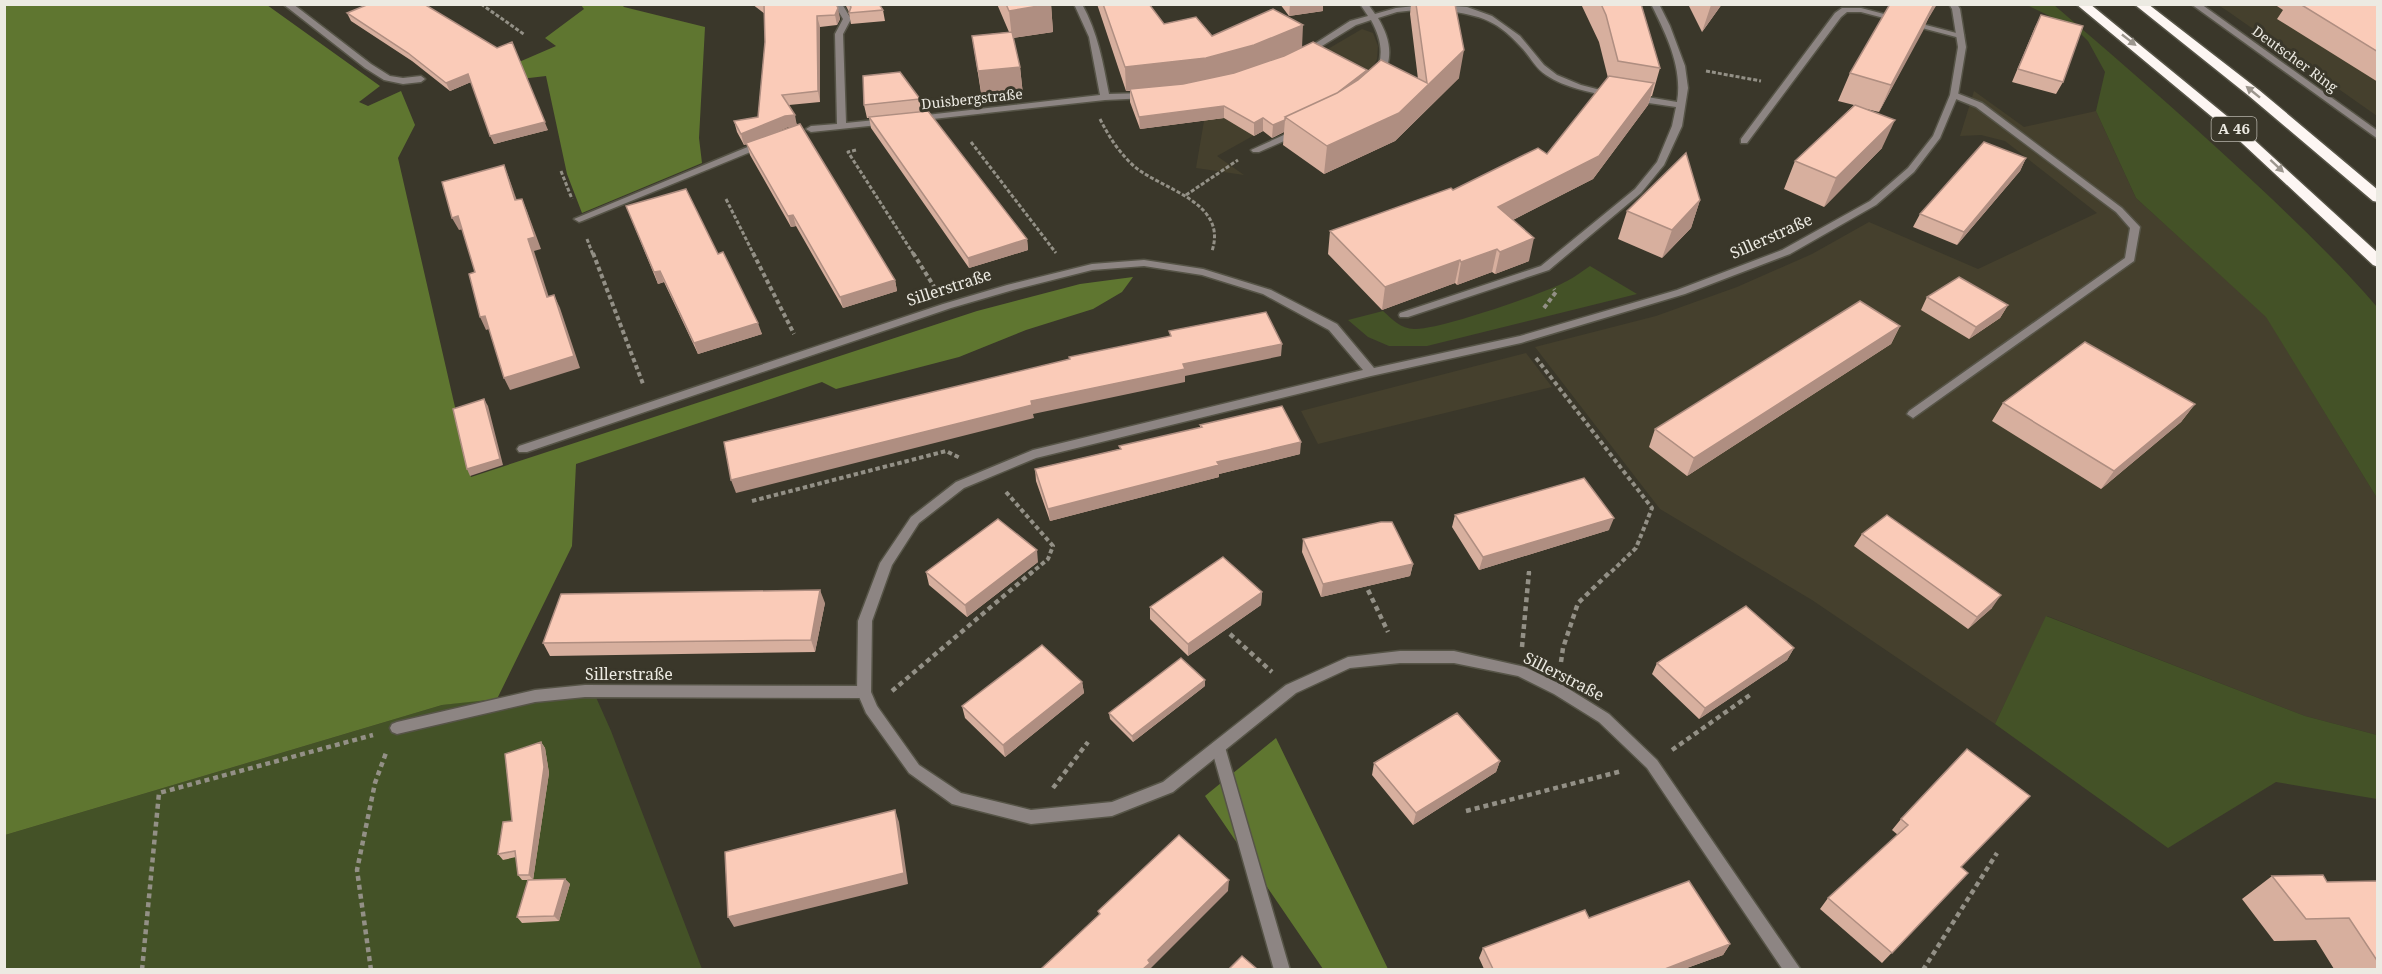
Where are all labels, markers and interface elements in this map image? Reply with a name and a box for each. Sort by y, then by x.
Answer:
street label: Deutscher Ring [2249,21,2342,96]
one-way arrow [2121,34,2136,46]
street label: Duisbergstraße [920,84,1024,113]
one-way arrow [2245,85,2261,98]
road number: A 46 [2212,117,2256,141]
one-way arrow [2270,159,2285,173]
street label: Sillerstraße [1726,208,1816,264]
street label: Sillerstraße [904,263,994,311]
street label: Sillerstraße [1520,646,1608,706]
street label: Sillerstraße [585,663,673,685]

